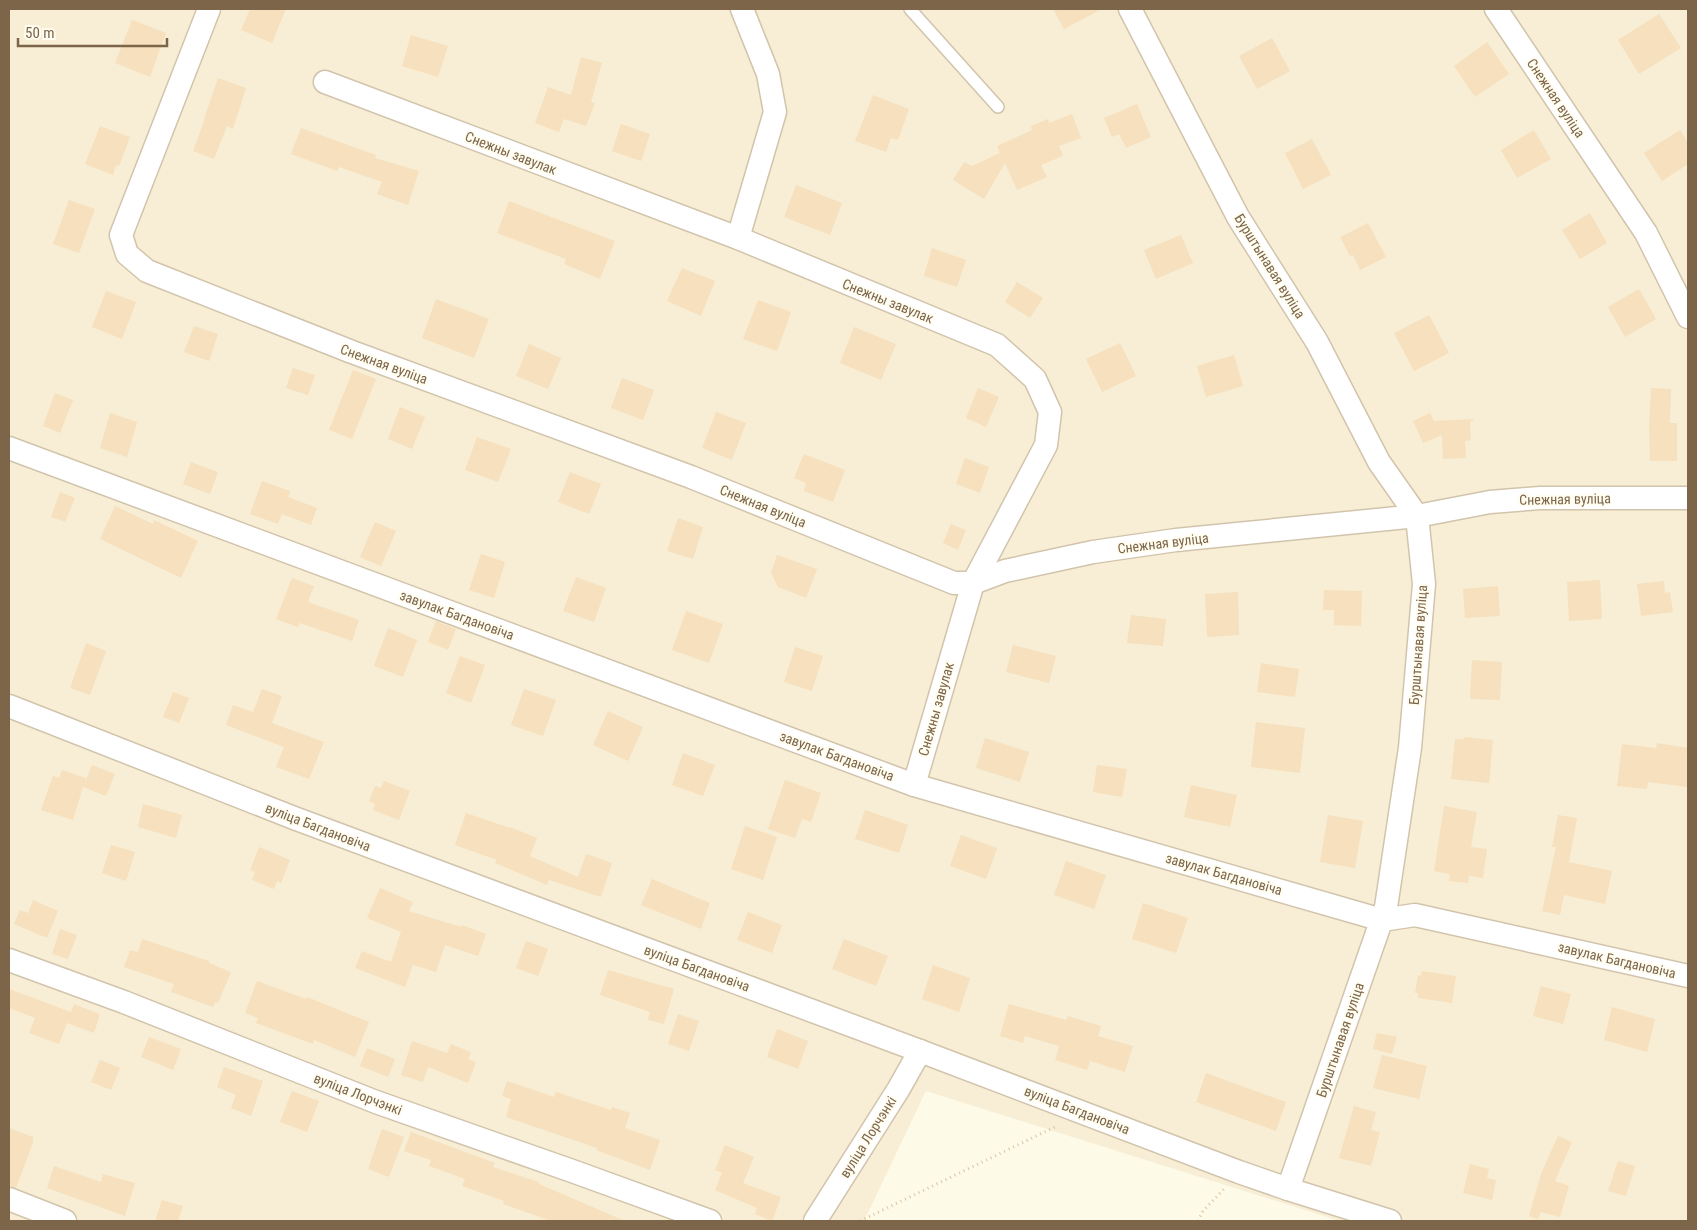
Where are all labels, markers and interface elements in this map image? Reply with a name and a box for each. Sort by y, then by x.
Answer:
scale bar [18,15,166,47]
text: 50 m [25,24,55,42]
street label: Снежная вуліца [1524,56,1588,140]
street label: Снежны завулак [463,128,559,178]
street label: Бурштынавая вуліца [1231,211,1309,321]
street label: Снежны завулак [840,275,936,327]
street label: Снежная вуліца [338,341,430,387]
street label: Снежная вуліца [718,481,808,531]
street label: Снежная вуліца [1519,490,1611,508]
street label: Снежная вуліца [1117,529,1209,557]
street label: Бурштынавая вуліца [1406,584,1430,706]
street label: завулак Багдановіча [398,587,516,643]
street label: Снежны завулак [915,660,957,758]
street label: завулак Багдановіча [778,728,896,784]
street label: вуліца Багдановіча [263,800,373,854]
street label: завулак Багдановіча [1164,850,1284,898]
street label: завулак Багдановіча [1556,939,1678,981]
street label: вуліца Багдановіча [642,941,752,995]
street label: Бурштынавая вуліца [1313,981,1367,1099]
street label: вуліца Лорчэнкі [312,1070,404,1118]
street label: вуліца Багдановіча [1022,1083,1132,1137]
street label: вуліца Лорчэнкі [837,1093,899,1181]

